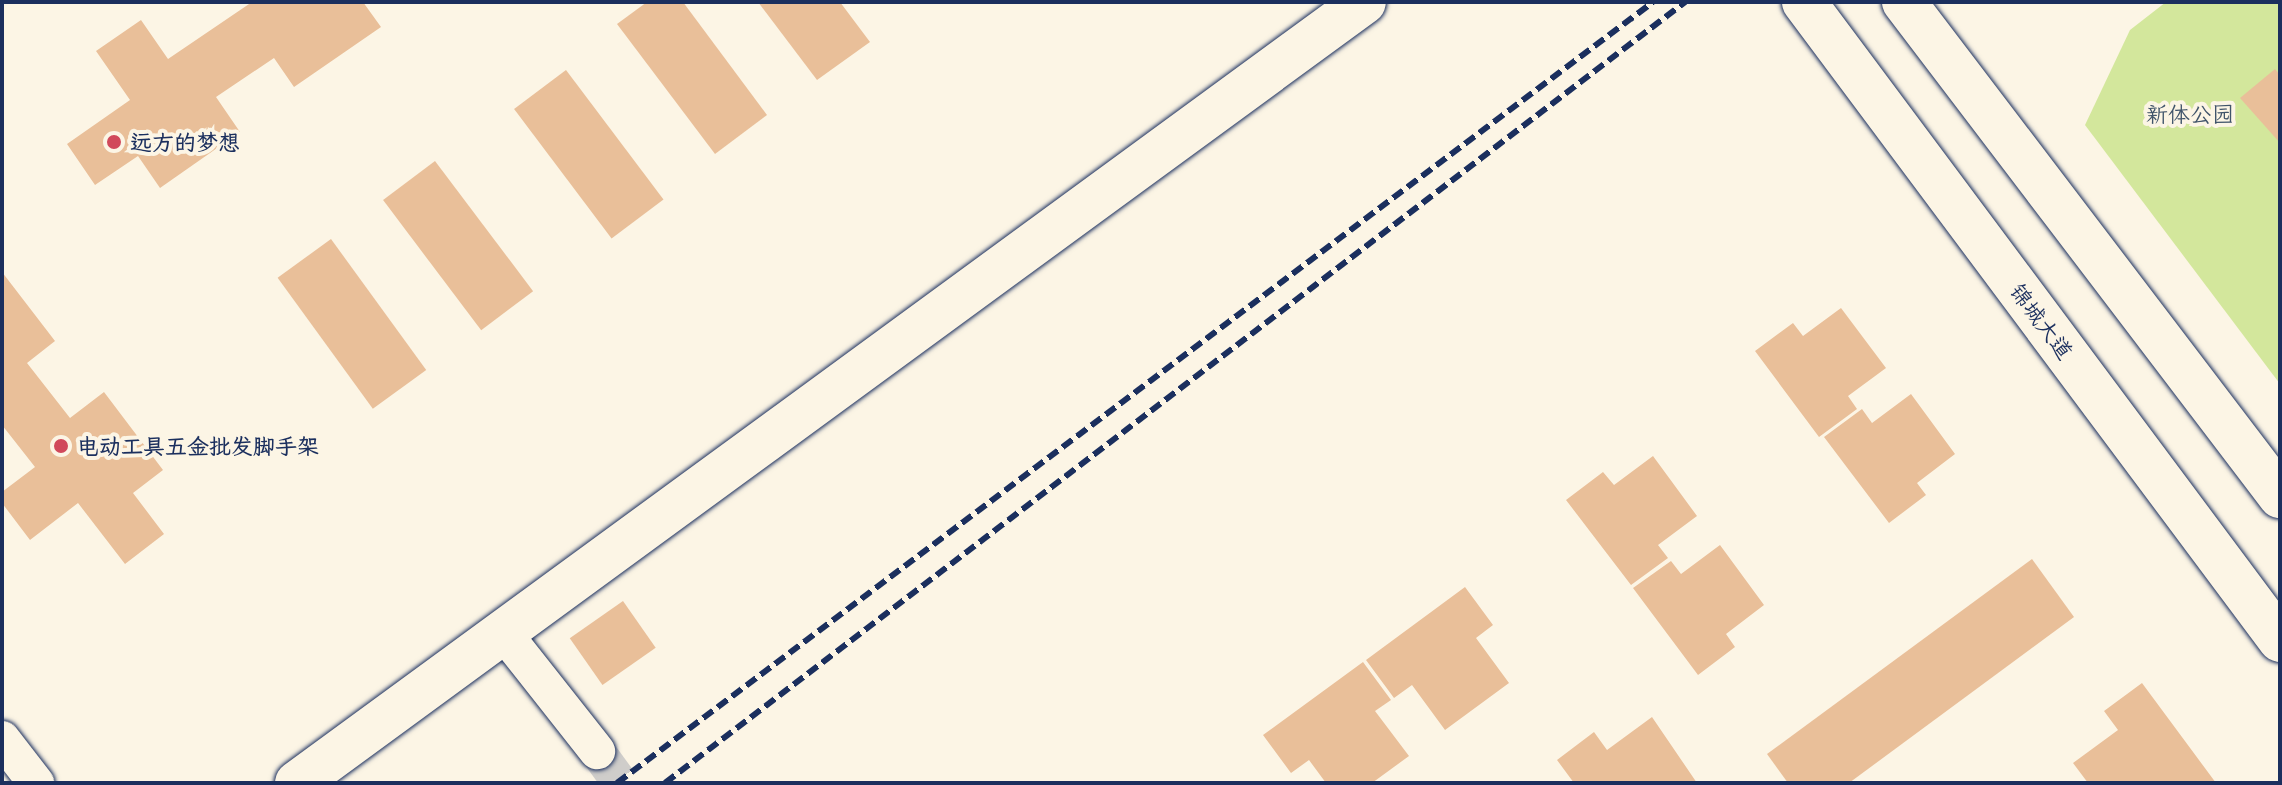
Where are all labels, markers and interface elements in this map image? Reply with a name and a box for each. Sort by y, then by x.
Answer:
park label: 新体公园 [2146,101,2234,127]
place label: 远方的梦想 [130,129,240,155]
marker: 远方的梦想 [105,133,123,151]
street label: 锦城大道 [2005,278,2079,364]
place label: 电动工具五金批发脚手架 [77,433,319,459]
marker: 电动工具五金批发脚手架 [52,437,70,455]

